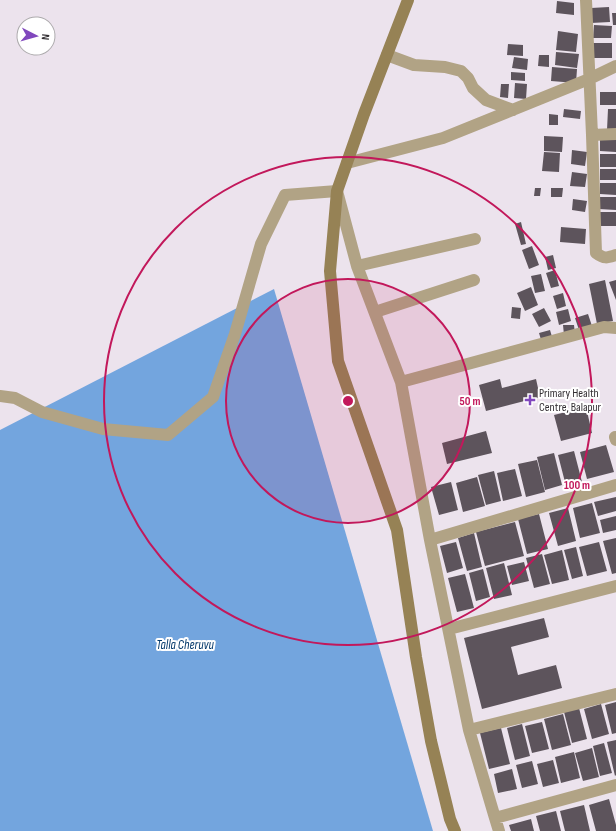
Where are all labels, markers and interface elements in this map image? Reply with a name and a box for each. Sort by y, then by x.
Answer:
north arrow [16,16,56,56]
text: N [39,33,52,41]
place label: Primary Health Centre, Balapur [539,386,602,415]
centre of rings [341,394,355,408]
text: 50 m [460,394,480,409]
marker: Primary Health Centre, Balapur [524,394,536,406]
text: 100 m [564,478,590,493]
water label: Talla Cheruvu [156,637,214,653]

